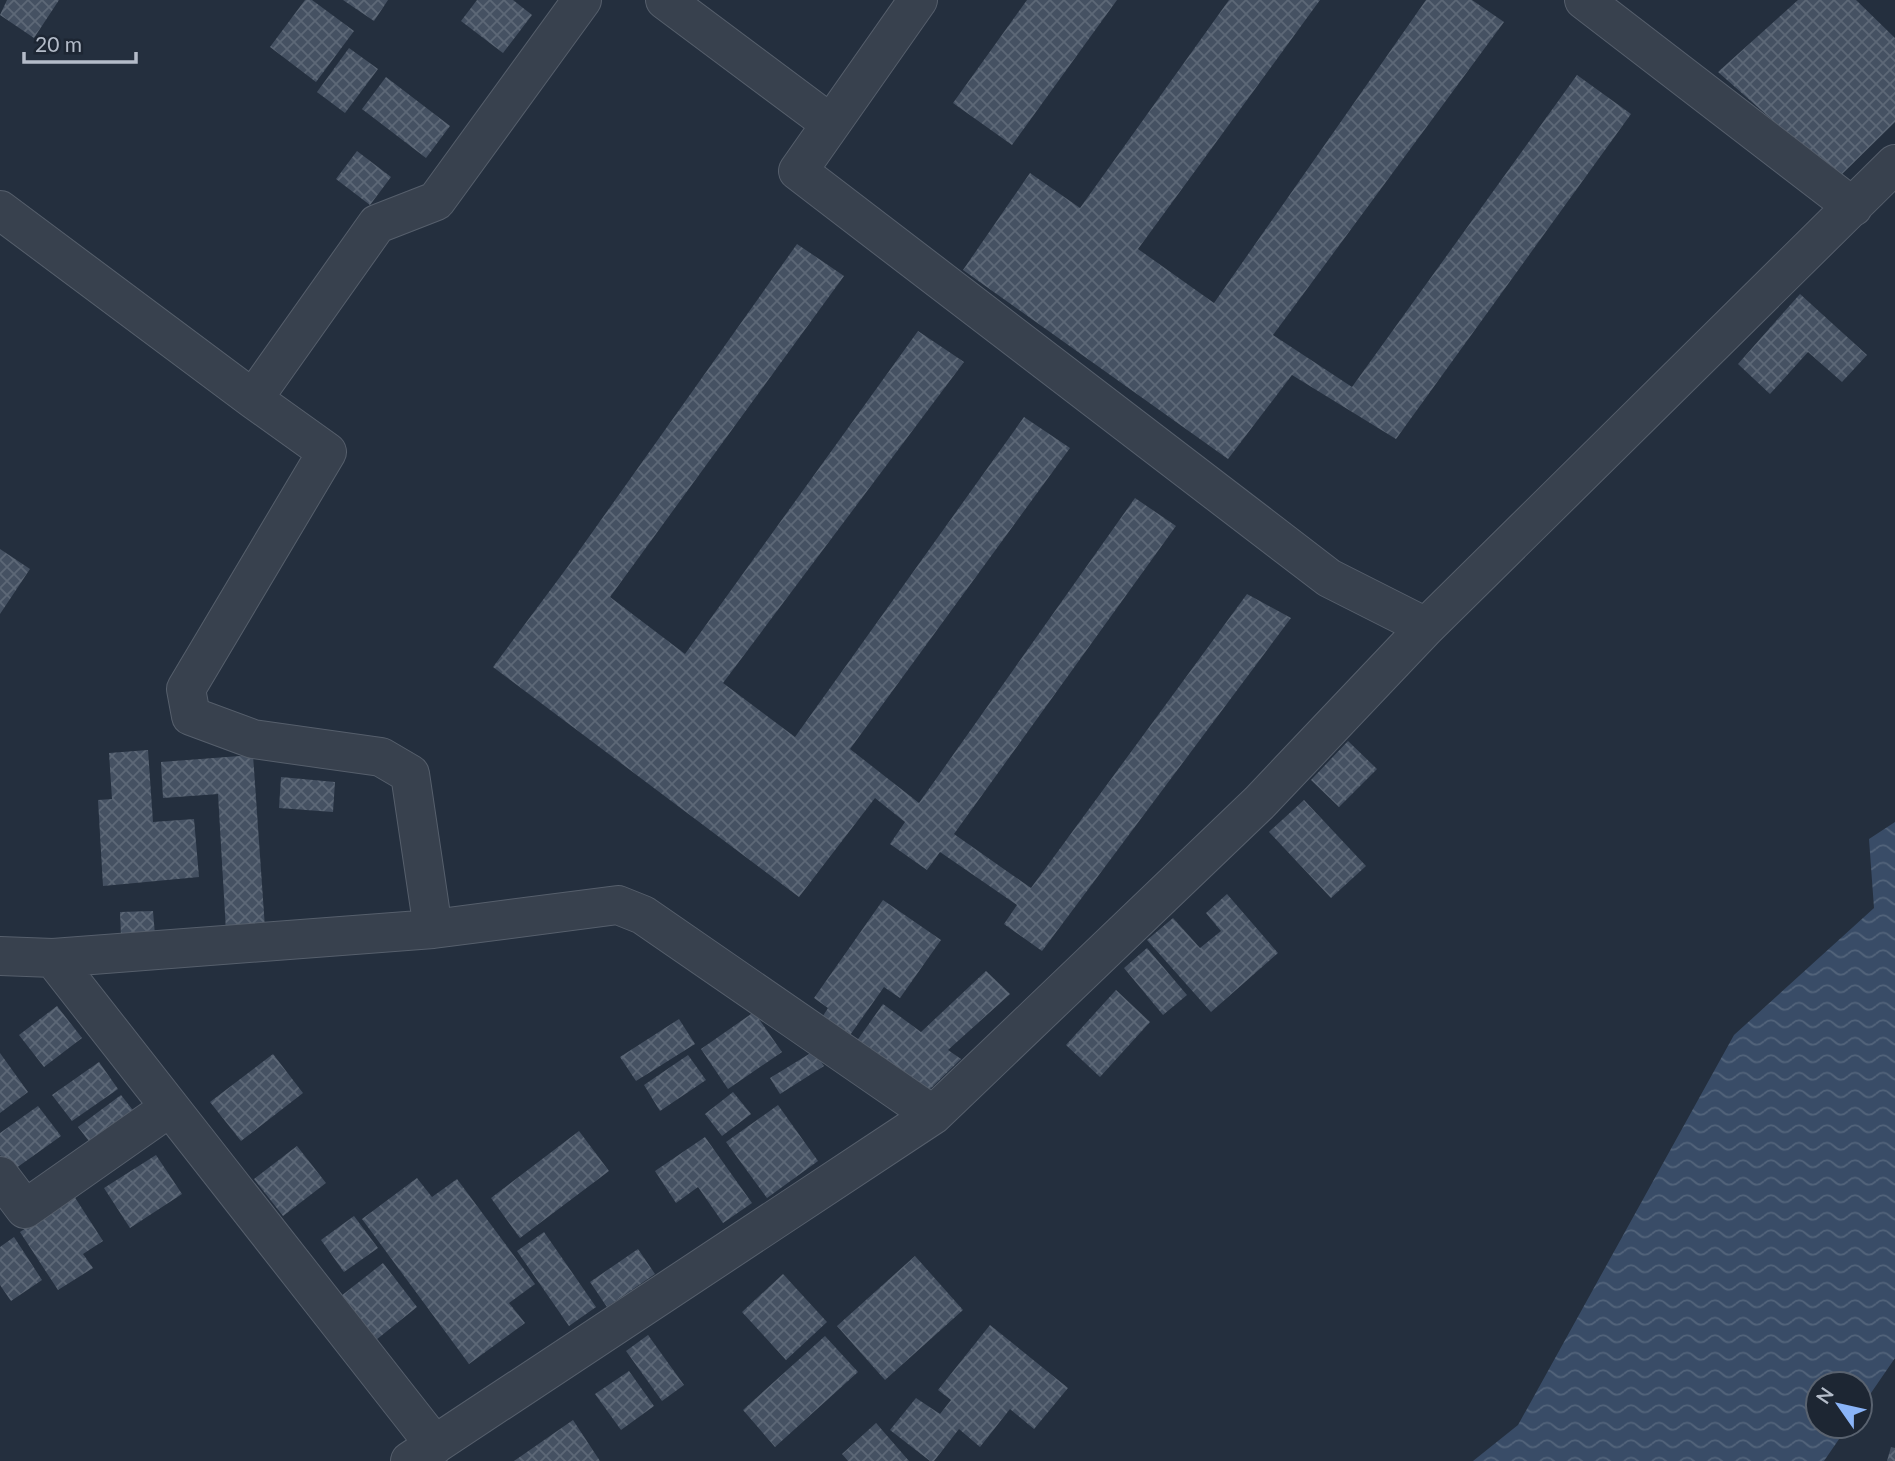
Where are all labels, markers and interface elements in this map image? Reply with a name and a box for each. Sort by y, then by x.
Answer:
scale bar [24,21,136,65]
text: 20 m [35,31,82,56]
north arrow [1804,1370,1874,1440]
text: N [1811,1383,1838,1408]

